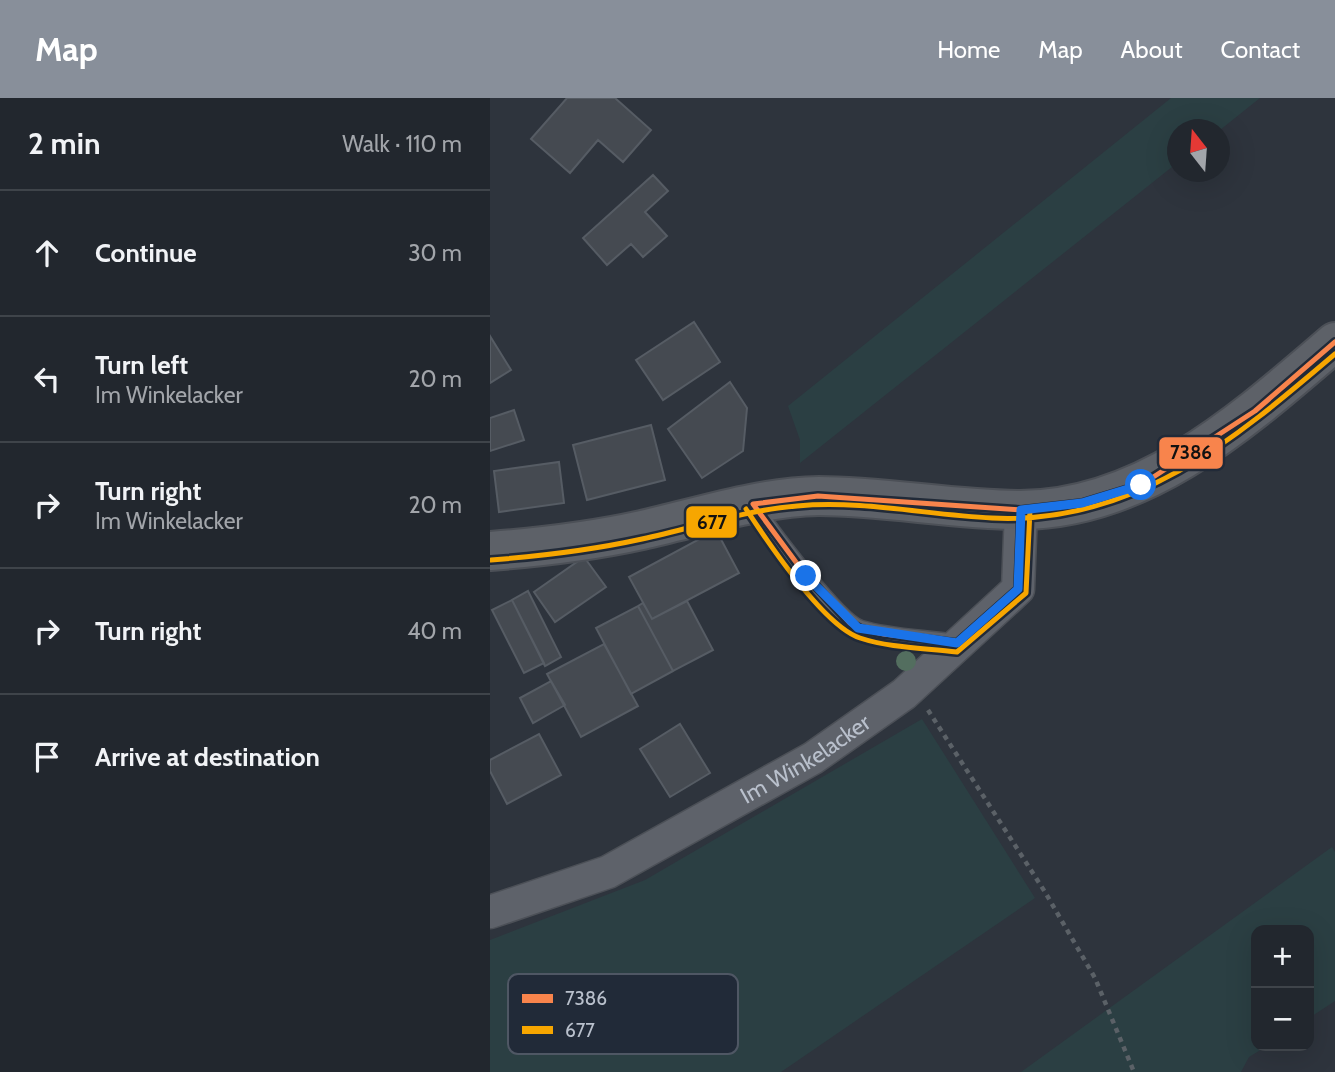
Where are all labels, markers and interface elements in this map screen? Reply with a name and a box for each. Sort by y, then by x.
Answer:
text: Map [35,29,98,69]
text: Home [937,35,1000,64]
text: Map [1038,35,1083,64]
text: About [1121,35,1183,64]
text: Contact [1221,35,1300,64]
north arrow [1167,119,1230,182]
text: 2 min [28,125,100,162]
text: Walk · 110 m [342,130,462,158]
icon: ahead [28,234,66,272]
text: Continue [95,237,197,269]
text: 30 m [408,239,462,267]
text: Turn left [95,349,188,381]
icon: left [28,360,66,398]
text: 20 m [409,365,462,393]
text: Im Winkelacker [95,381,243,409]
line badge: 7386 [1158,436,1224,470]
text: 7386 [1170,441,1212,464]
route start [1125,469,1156,500]
text: Turn right [95,475,201,507]
icon: right [28,486,66,524]
text: 20 m [409,491,462,519]
line badge: 677 [685,505,738,539]
text: Im Winkelacker [95,507,243,535]
text: 677 [697,511,727,534]
route end [790,560,821,591]
icon: right [28,612,66,650]
text: Turn right [95,615,201,647]
text: 40 m [407,617,462,645]
street label: Im Winkelacker [735,708,876,810]
icon: arrive [28,738,66,776]
text: Arrive at destination [95,741,320,773]
map controls [1251,925,1314,1051]
button: + [1251,925,1314,988]
legend [508,974,738,1054]
text: 7386 [565,987,607,1010]
button: − [1251,988,1314,1051]
text: 677 [565,1019,595,1042]

